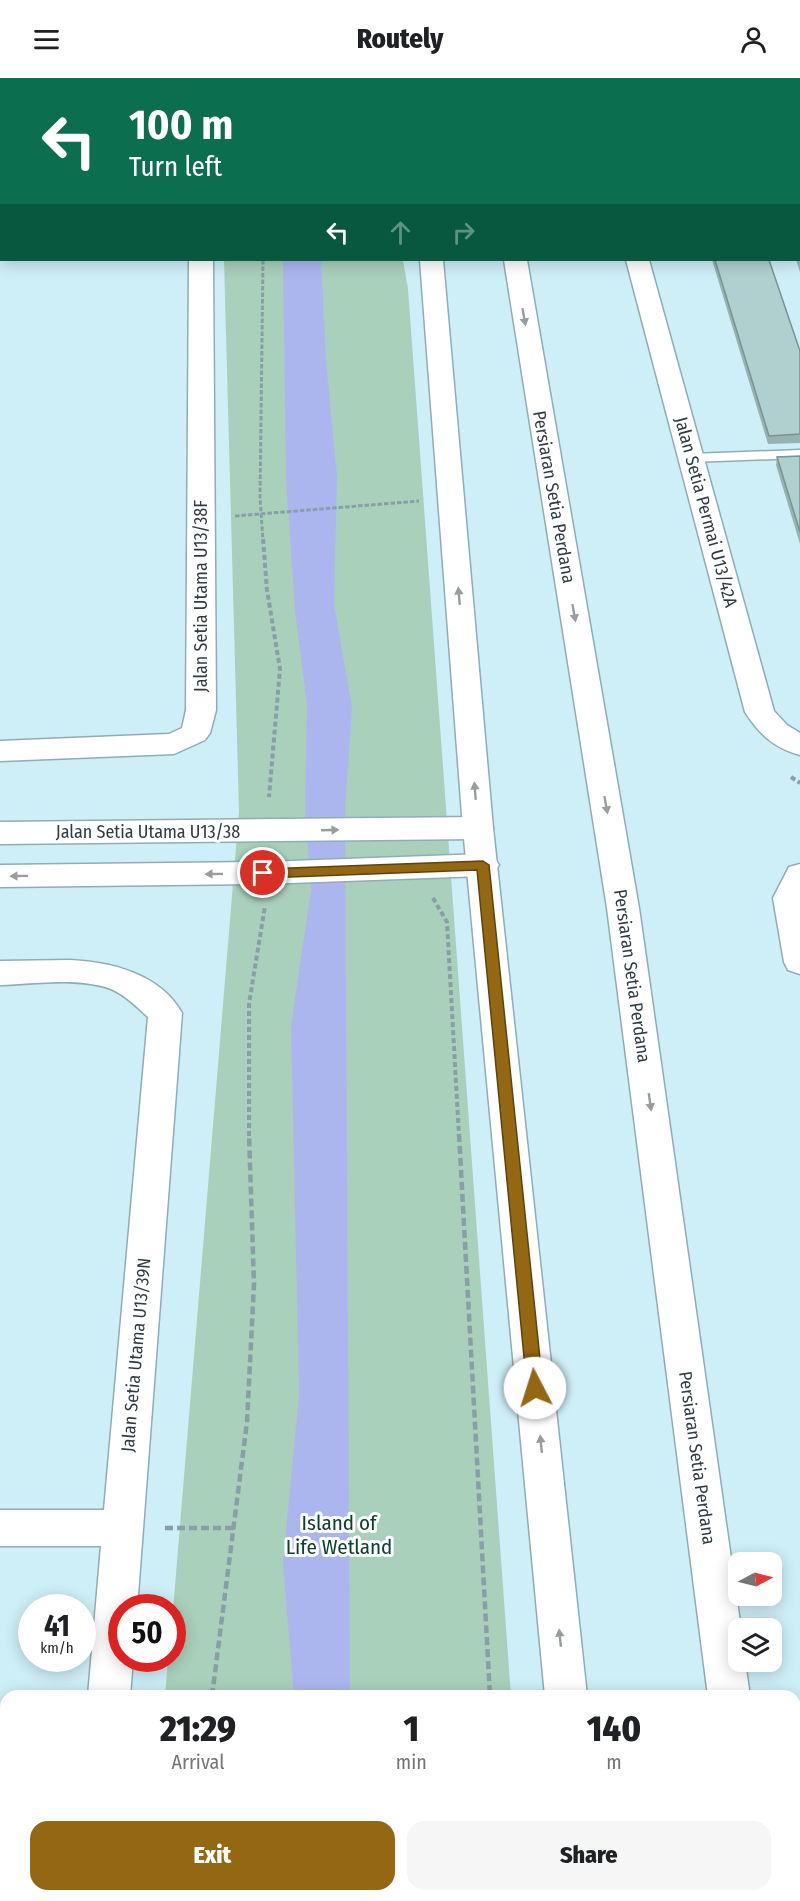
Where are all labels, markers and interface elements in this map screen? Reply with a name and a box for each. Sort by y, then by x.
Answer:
icon: menu [30,23,63,56]
text: Routely [357,23,443,55]
icon: person [737,23,770,56]
text: 100 m [129,100,233,150]
icon: left [30,102,108,180]
text: Turn left [129,151,222,183]
icon: left [321,216,354,249]
icon: ahead [384,216,417,249]
icon: right [447,216,480,249]
one-way arrow [520,308,529,327]
street label: Persiaran Setia Perdana [528,409,580,585]
street label: Jalan Setia Permai U13/42A [670,414,742,610]
street label: Jalan Setia Utama U13/38F [190,500,212,692]
one-way arrow [454,587,464,606]
one-way arrow [570,604,579,623]
one-way arrow [470,781,480,800]
one-way arrow [602,796,611,815]
street label: Jalan Setia Utama U13/38 [56,821,240,843]
one-way arrow [321,825,340,834]
pin [237,847,288,898]
icon: arrive [246,856,279,889]
one-way arrow [204,869,223,879]
one-way arrow [9,871,28,881]
street label: Persiaran Setia Perdana [609,888,655,1064]
one-way arrow [645,1093,654,1112]
street label: Jalan Setia Utama U13/39N [117,1257,155,1453]
position arrow [503,1356,567,1420]
street label: Persiaran Setia Perdana [674,1370,720,1546]
one-way arrow [536,1435,546,1454]
park label: Island of Life Wetland [286,1510,392,1560]
north arrow [728,1552,782,1606]
map controls [728,1552,782,1672]
speed limit sign: 50 [108,1594,186,1672]
text: 41 [44,1608,70,1644]
button: layers [728,1618,782,1672]
one-way arrow [555,1629,565,1648]
text: km/h [40,1639,74,1657]
text: 21:29 [160,1707,236,1751]
text: 1 [404,1707,419,1751]
text: 140 [587,1707,641,1751]
text: Arrival [171,1750,224,1774]
text: min [396,1750,427,1774]
text: m [606,1750,622,1774]
button: Exit [30,1821,395,1890]
button: Share [407,1821,771,1890]

